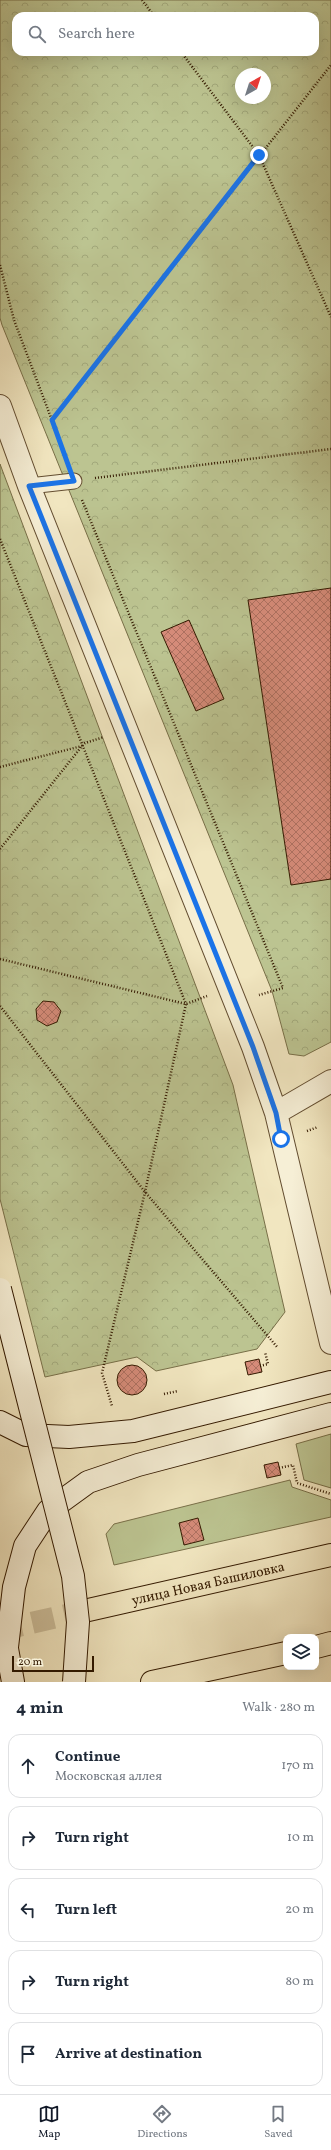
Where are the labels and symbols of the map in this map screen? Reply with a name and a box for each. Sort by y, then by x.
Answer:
north arrow [235,68,271,104]
route end [250,146,268,164]
route start [272,1130,290,1148]
street label: улица Новая Башиловка [130,1558,287,1611]
scale bar [12,1654,94,1673]

